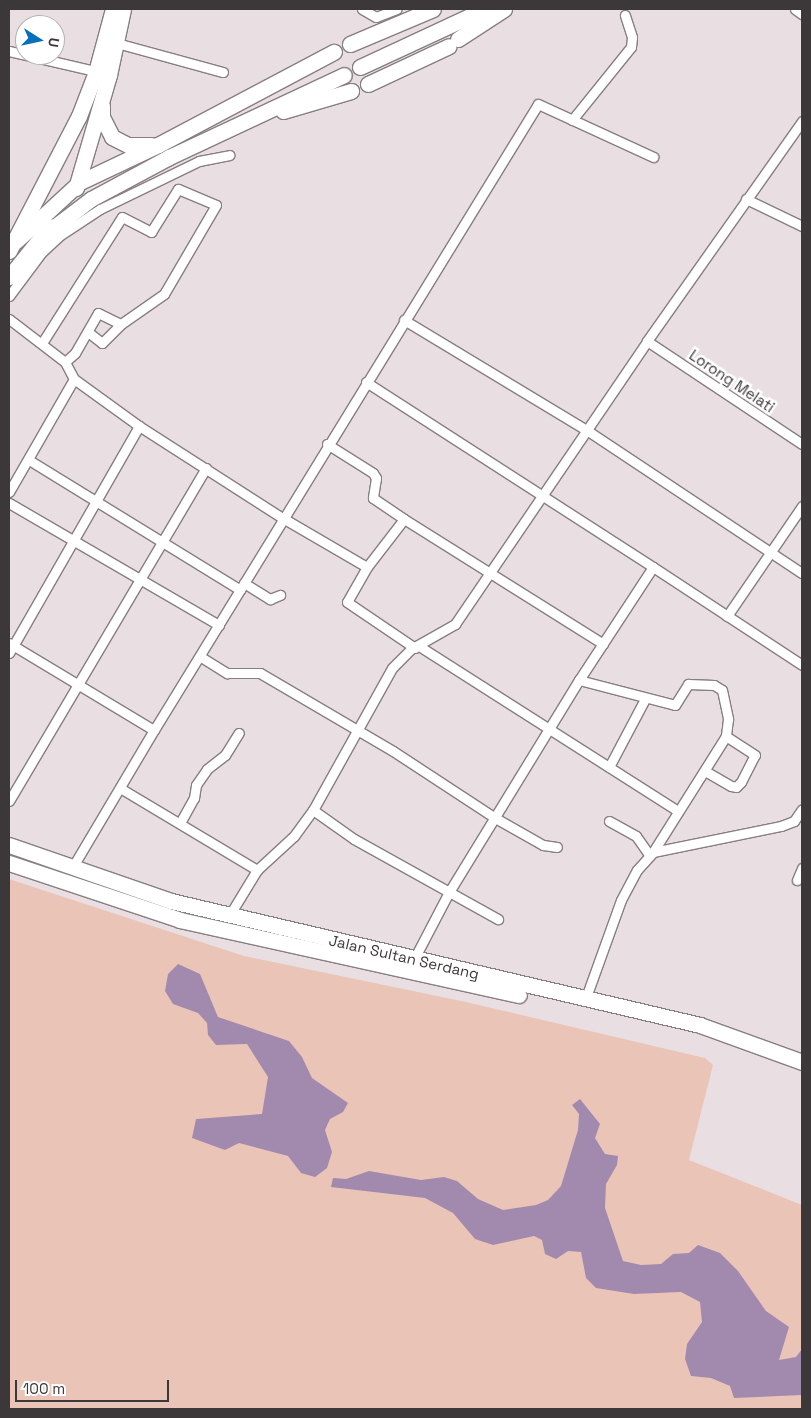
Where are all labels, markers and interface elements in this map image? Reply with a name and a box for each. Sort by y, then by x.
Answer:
north arrow [15,15,65,65]
text: U [44,36,63,49]
street label: Lorong Melati [686,346,778,416]
street label: Jalan Sultan Serdang [327,931,481,983]
scale bar [18,1370,171,1402]
text: 100 m [23,1379,65,1398]

